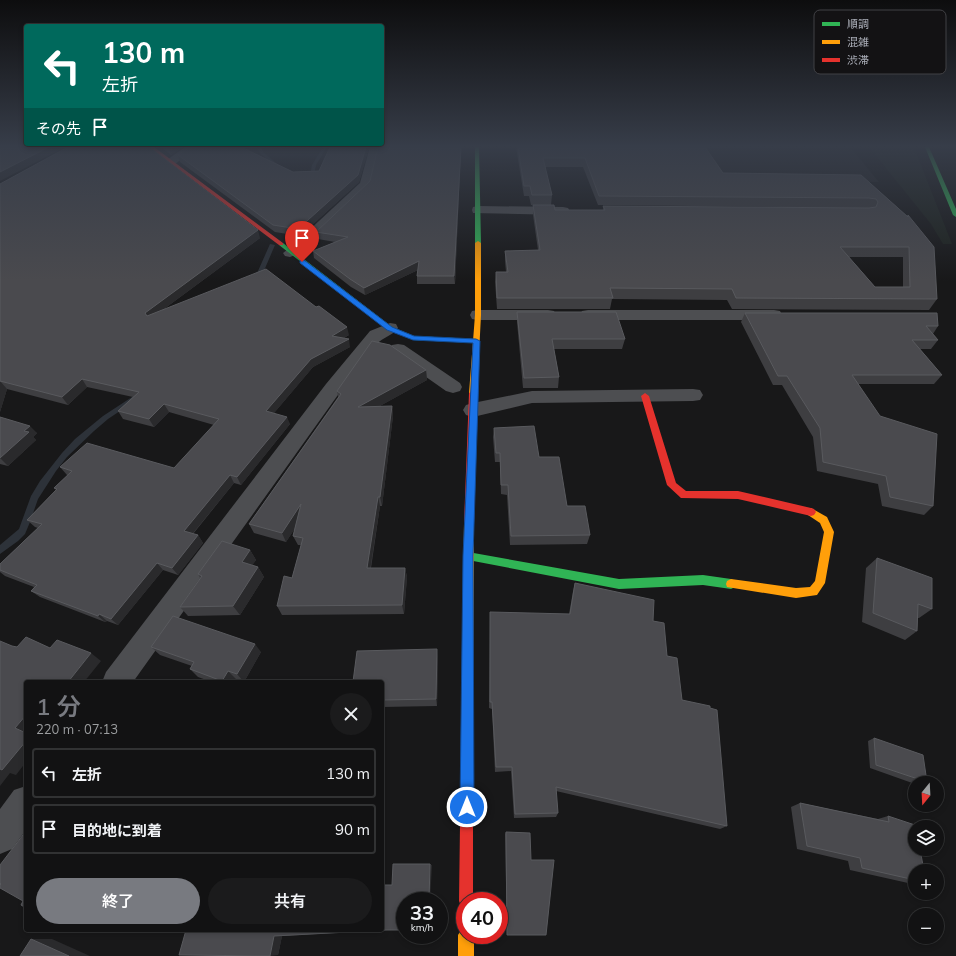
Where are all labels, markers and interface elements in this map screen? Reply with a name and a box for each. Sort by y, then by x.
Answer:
legend [814,10,946,74]
text: 順調 [847,17,869,31]
text: 130 m [102,35,185,70]
text: 混雑 [847,35,869,49]
icon: left [36,40,88,92]
text: 渋滞 [847,53,869,67]
text: 左折 [102,73,138,96]
icon: arrive [89,116,111,138]
text: その先 [36,119,81,138]
pin [285,221,319,262]
icon: arrive [291,227,313,249]
text: 1 分 [36,691,81,721]
button: close [330,693,372,735]
text: 220 m · 07:13 [36,721,118,737]
icon: left [38,762,60,784]
text: 130 m [326,764,370,783]
text: 左折 [72,765,102,784]
north arrow [908,776,944,812]
map controls [908,776,944,944]
position arrow [446,786,488,828]
icon: arrive [38,818,60,840]
text: 90 m [335,820,370,839]
button: layers [908,820,944,856]
text: 目的地に到着 [72,821,162,840]
button: + [908,864,944,900]
button: 終了 [36,878,200,924]
button: 共有 [208,878,372,924]
speed limit sign: 40 [456,892,508,944]
text: 33 [410,900,434,925]
button: − [908,908,944,944]
text: km/h [411,921,433,934]

